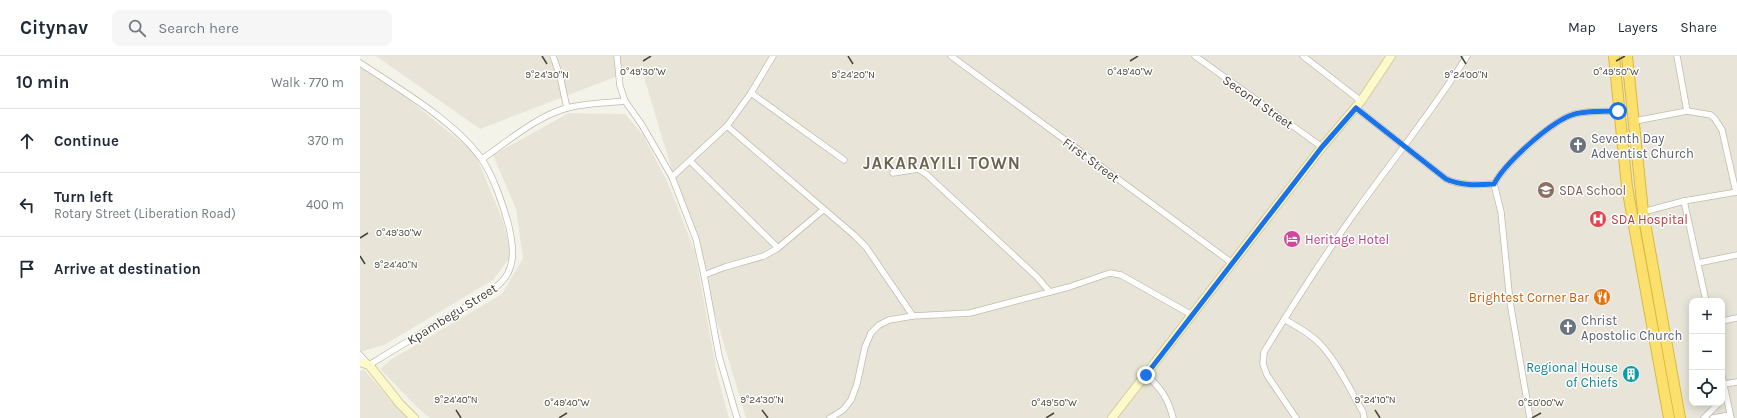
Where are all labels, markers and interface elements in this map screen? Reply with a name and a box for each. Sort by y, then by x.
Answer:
search box [112,10,392,46]
text: Citynav [20,17,88,39]
icon: search [126,17,148,39]
text: Search here [158,19,239,37]
text: Map [1568,19,1596,36]
text: Layers [1618,19,1658,36]
text: Share [1680,19,1717,36]
text: 0°49'30"W [620,66,666,78]
text: 0°49'40"W [1107,66,1153,78]
text: 0°49'50"W [1593,66,1639,78]
text: 9°24'30"N [525,69,569,81]
text: 9°24'20"N [831,69,875,81]
text: 9°24'00"N [1444,69,1488,81]
text: 10 min [16,72,69,92]
street label: Second Street [1220,72,1296,132]
text: Walk · 770 m [271,75,344,90]
route start [1609,102,1627,120]
icon: ahead [16,130,38,152]
place label: Seventh Day Adventist Church [1591,131,1694,161]
text: Continue [54,132,119,150]
text: 370 m [307,133,344,148]
street label: First Street [1060,135,1122,185]
church icon: Seventh Day Adventist Church [1568,135,1588,155]
district label: JAKARAYILI TOWN [863,153,1021,173]
school or university icon: SDA School [1536,180,1556,200]
place label: SDA School [1559,183,1626,198]
text: Turn left [54,188,113,206]
icon: left [16,194,38,216]
text: 400 m [306,197,344,212]
text: Rotary Street (Liberation Road) [54,206,236,221]
hospital icon: SDA Hospital [1588,209,1608,229]
place label: SDA Hospital [1611,212,1688,227]
text: 0°49'30"W [376,227,422,239]
hotel icon: Heritage Hotel [1282,229,1302,249]
place label: Heritage Hotel [1305,232,1389,247]
icon: arrive [16,258,38,280]
text: 9°24'40"N [374,259,418,271]
text: Arrive at destination [54,260,201,278]
street label: Kpambegu Street [404,280,500,348]
restaurant icon: Brightest Corner Bar [1592,287,1612,307]
place label: Brightest Corner Bar [1469,290,1589,305]
map controls [1689,298,1725,406]
button: + [1689,298,1725,334]
place label: Christ Apostolic Church [1581,313,1682,343]
church icon: Christ Apostolic Church [1558,317,1578,337]
button: − [1689,334,1725,370]
place label: Regional House of Chiefs [1526,360,1618,390]
building icon: Regional House of Chiefs [1621,364,1641,384]
route end [1137,366,1155,384]
button: locate [1689,370,1725,406]
text: 9°24'40"N [434,394,478,406]
text: 9°24'30"N [740,394,784,406]
text: 9°24'10"N [1354,394,1396,406]
text: 0°49'40"W [544,397,590,409]
text: 0°49'50"W [1031,397,1077,409]
text: 0°50'00"W [1518,397,1564,409]

